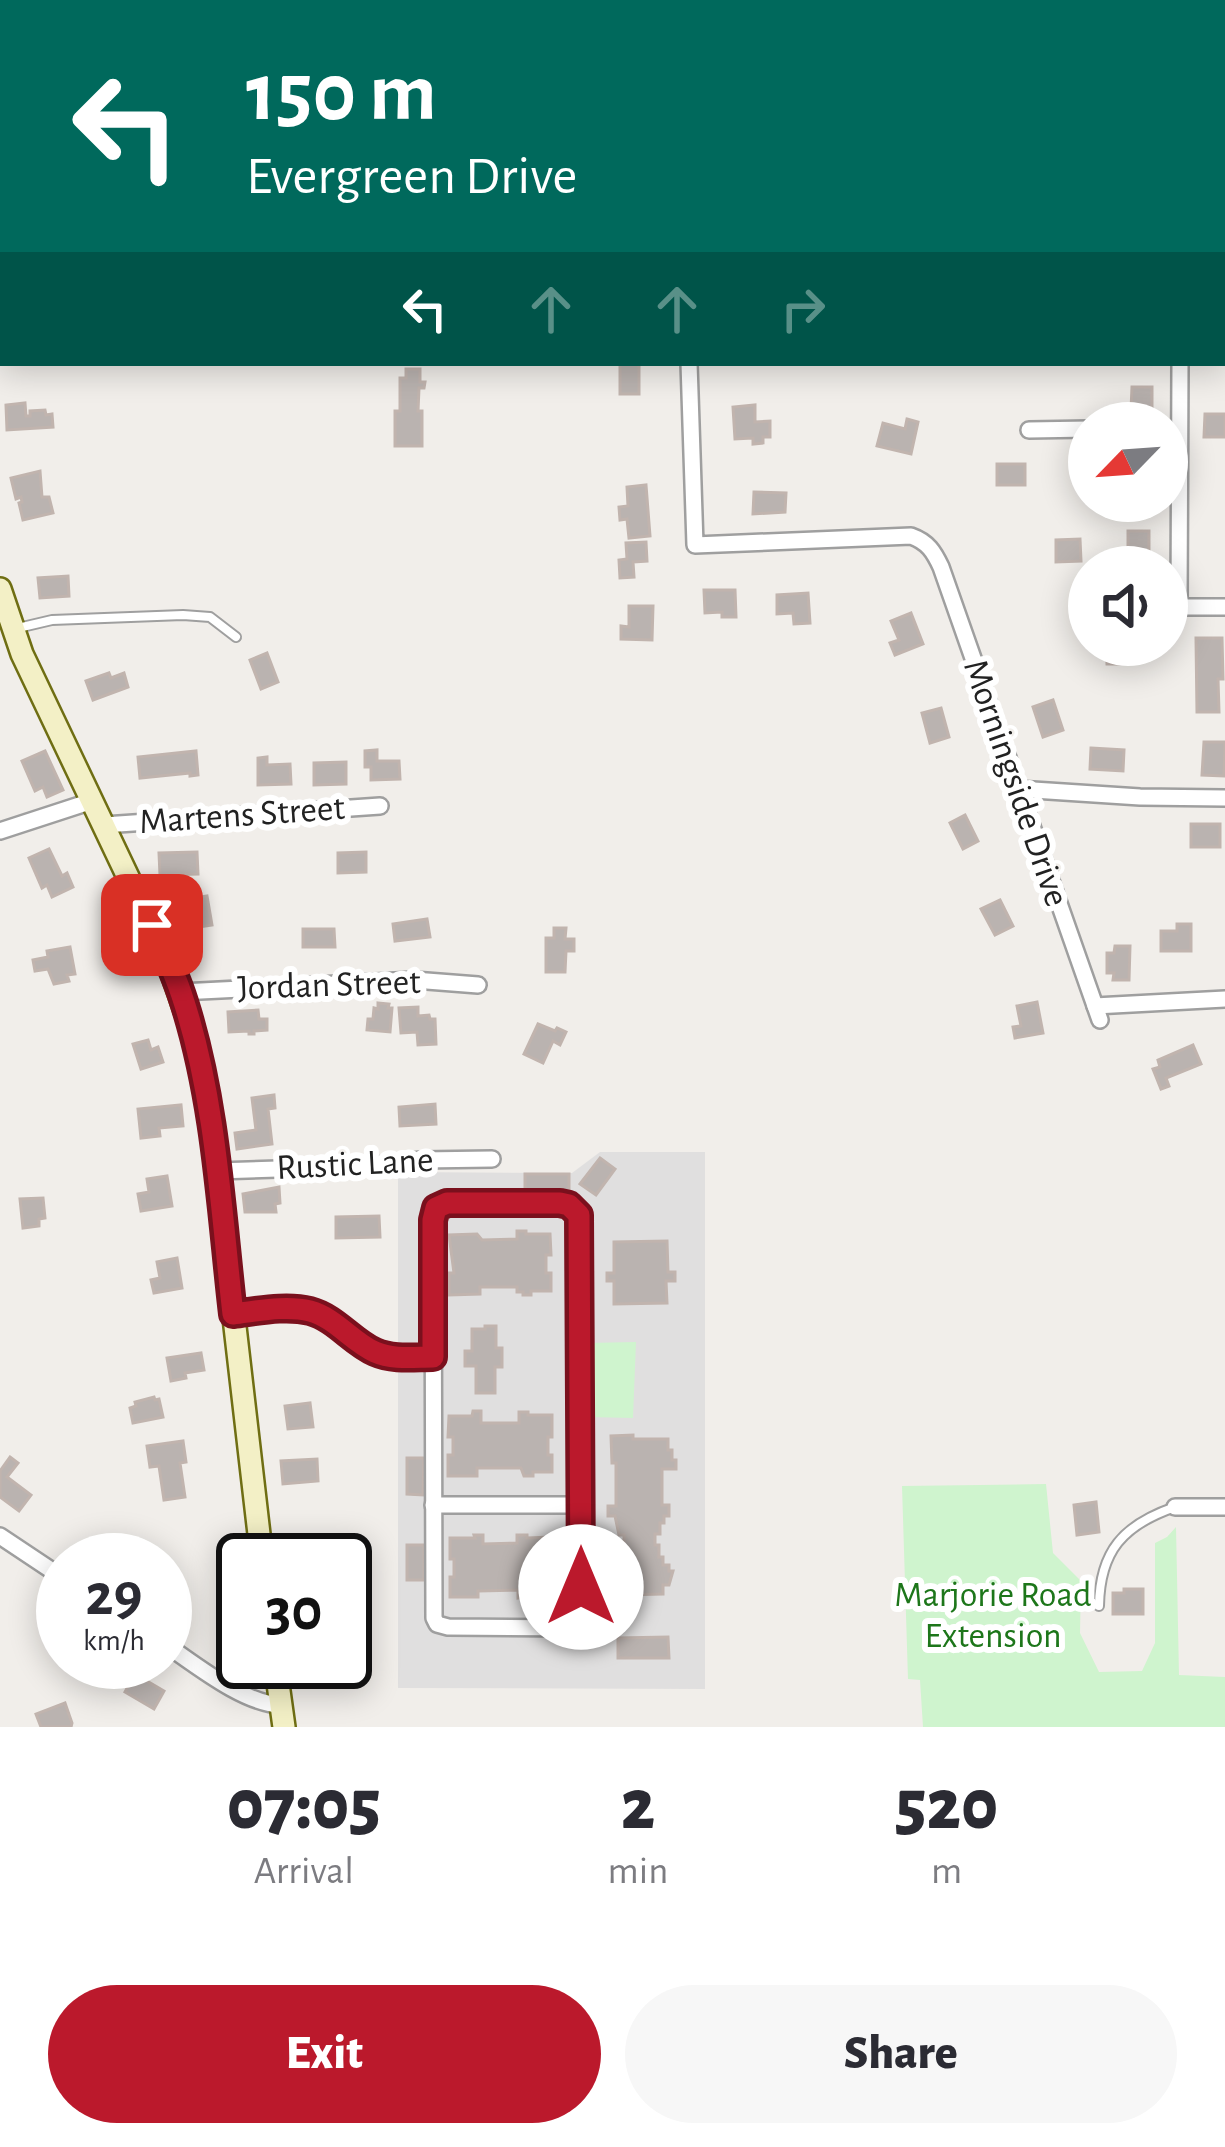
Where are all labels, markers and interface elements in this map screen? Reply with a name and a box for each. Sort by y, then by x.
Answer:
icon: left [48,48,204,204]
text: 150 m [246,52,437,136]
text: Evergreen Drive [246,150,577,204]
icon: left [392,276,458,342]
icon: ahead [518,276,584,342]
icon: ahead [644,276,710,342]
icon: right [770,276,836,342]
north arrow [1068,402,1188,522]
map controls [1068,402,1188,666]
button: sound [1068,546,1188,666]
street label: Morningside Drive [957,655,1075,911]
street label: Martens Street [138,790,347,840]
pin [101,874,203,976]
icon: arrive [119,892,185,958]
street label: Jordan Street [237,964,422,1006]
street label: Rustic Lane [275,1142,435,1186]
position arrow [518,1524,644,1650]
speed limit sign: 30 [216,1533,372,1689]
text: 29 [85,1566,143,1626]
park label: Marjorie Road Extension [894,1577,1092,1654]
text: km/h [83,1626,145,1656]
text: 07:05 [227,1770,381,1842]
text: 2 [621,1770,655,1842]
text: 520 [895,1770,998,1842]
text: Arrival [254,1852,354,1891]
text: min [608,1852,668,1891]
text: m [931,1852,962,1891]
button: Exit [48,1985,601,2123]
button: Share [625,1985,1177,2123]

